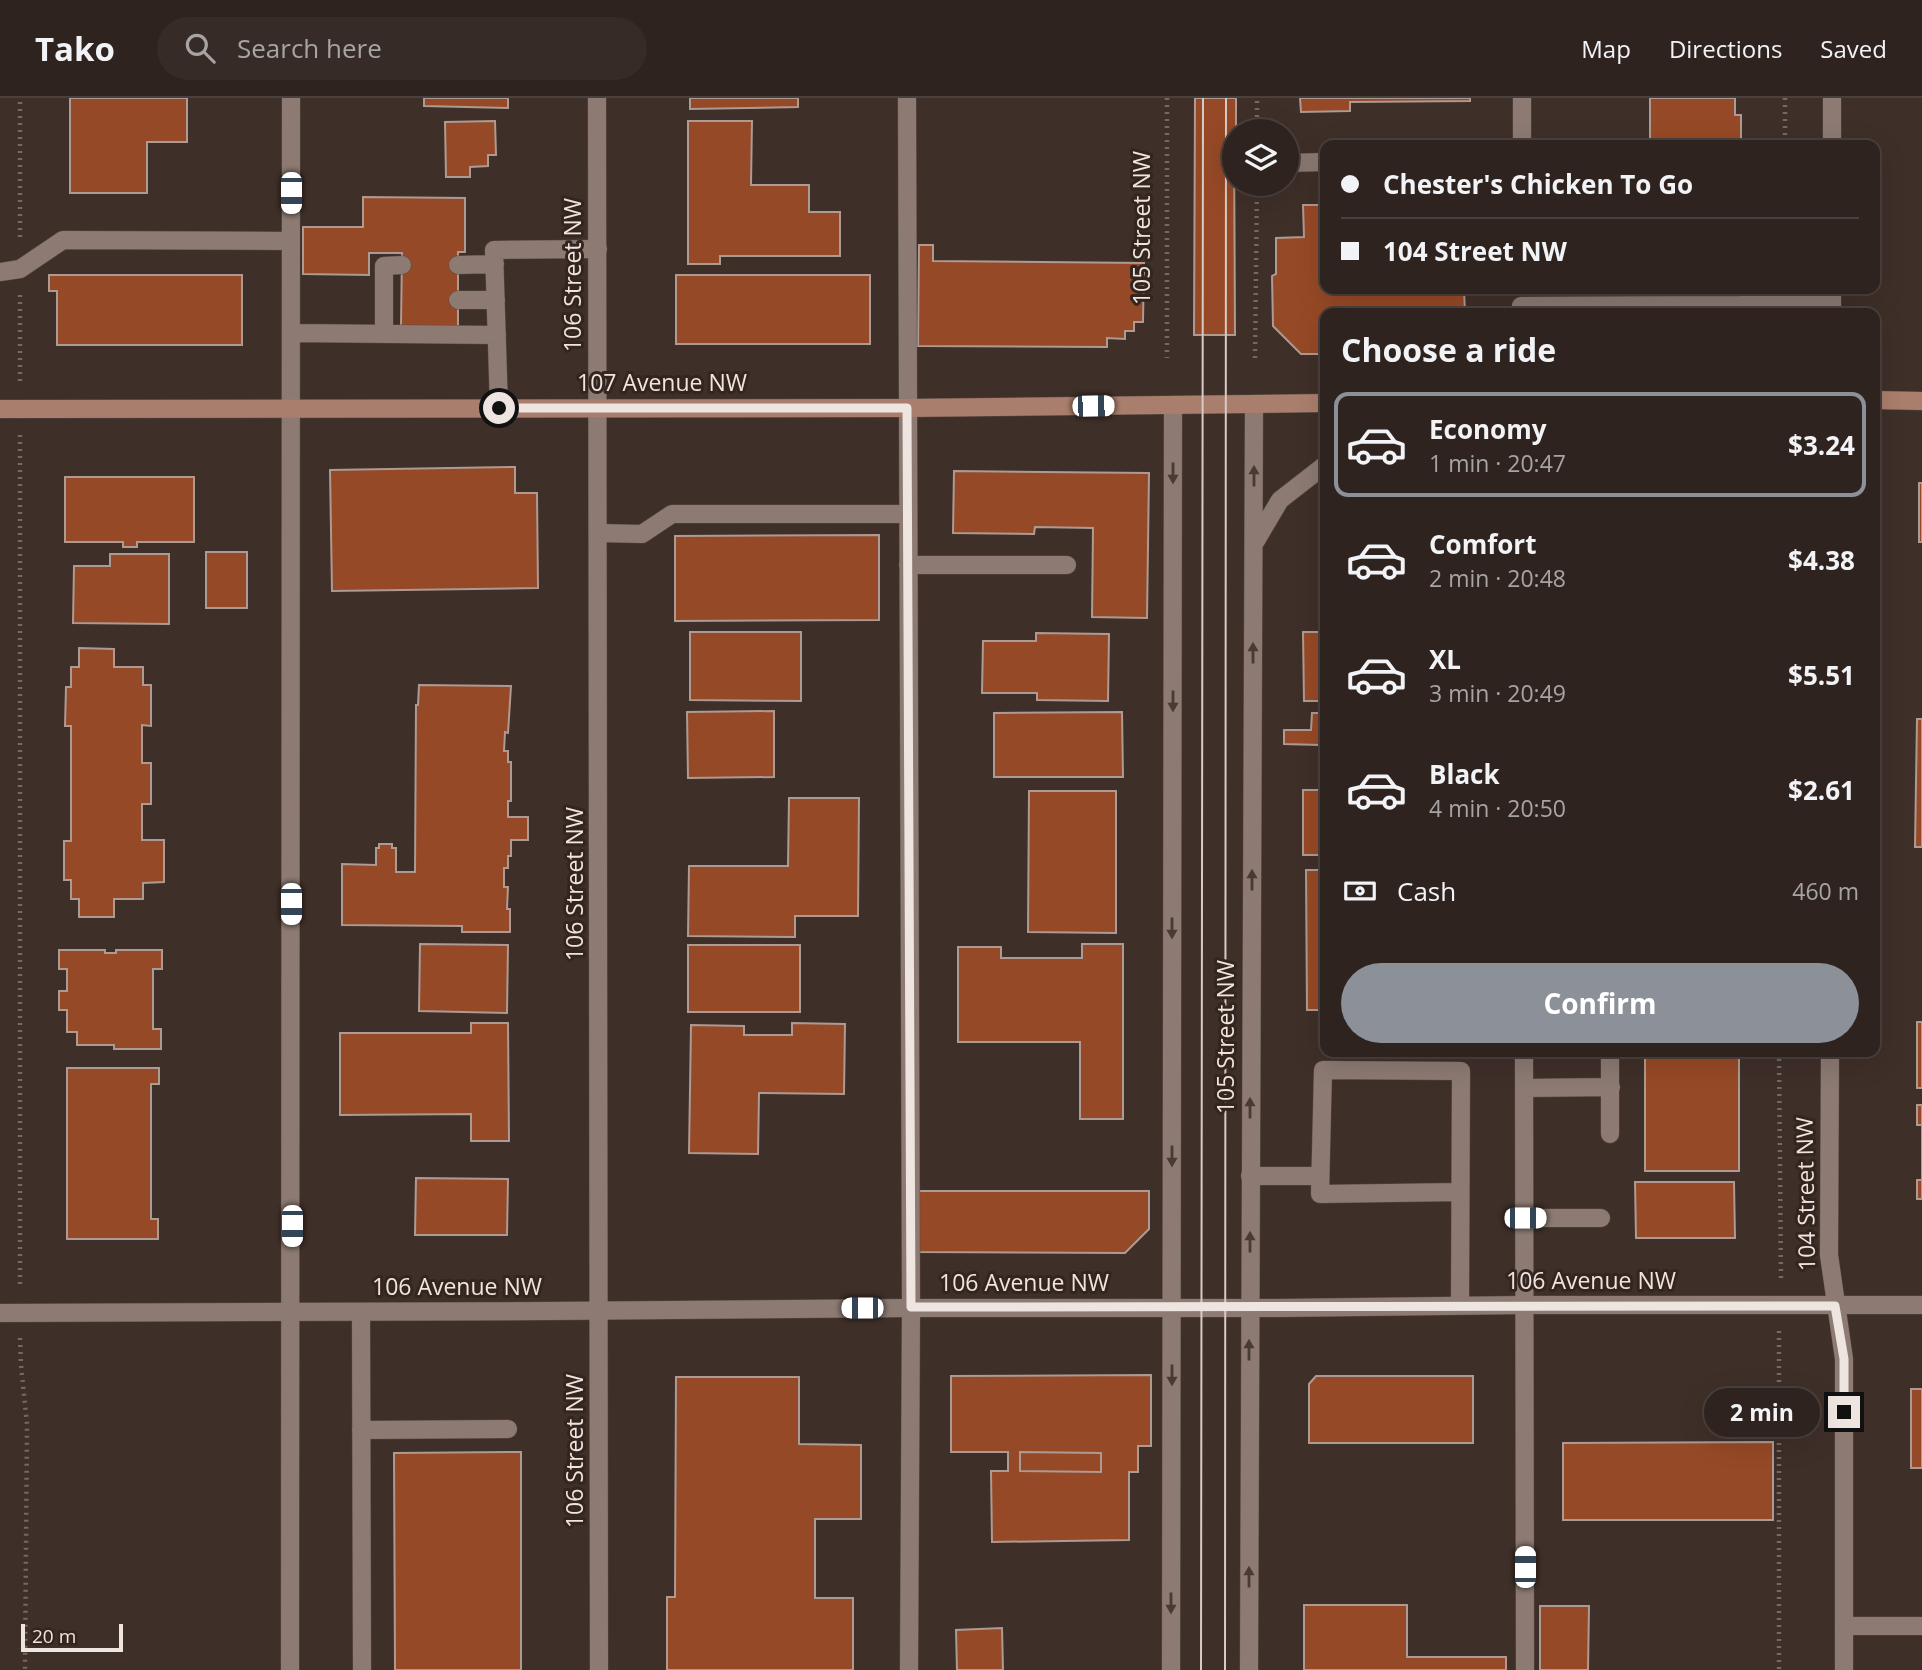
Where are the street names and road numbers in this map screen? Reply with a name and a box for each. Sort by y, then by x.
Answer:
street label: 105 Street NW [1125,151,1157,305]
street label: 106 Street NW [556,198,588,352]
street label: 107 Avenue NW [577,366,747,398]
street label: 106 Street NW [558,807,590,961]
street label: 105 Street NW [1209,960,1241,1114]
street label: 104 Street NW [1788,1117,1822,1271]
street label: 106 Avenue NW [1506,1264,1676,1296]
street label: 106 Avenue NW [939,1266,1109,1298]
street label: 106 Avenue NW [372,1270,542,1302]
street label: 106 Street NW [558,1374,590,1528]

